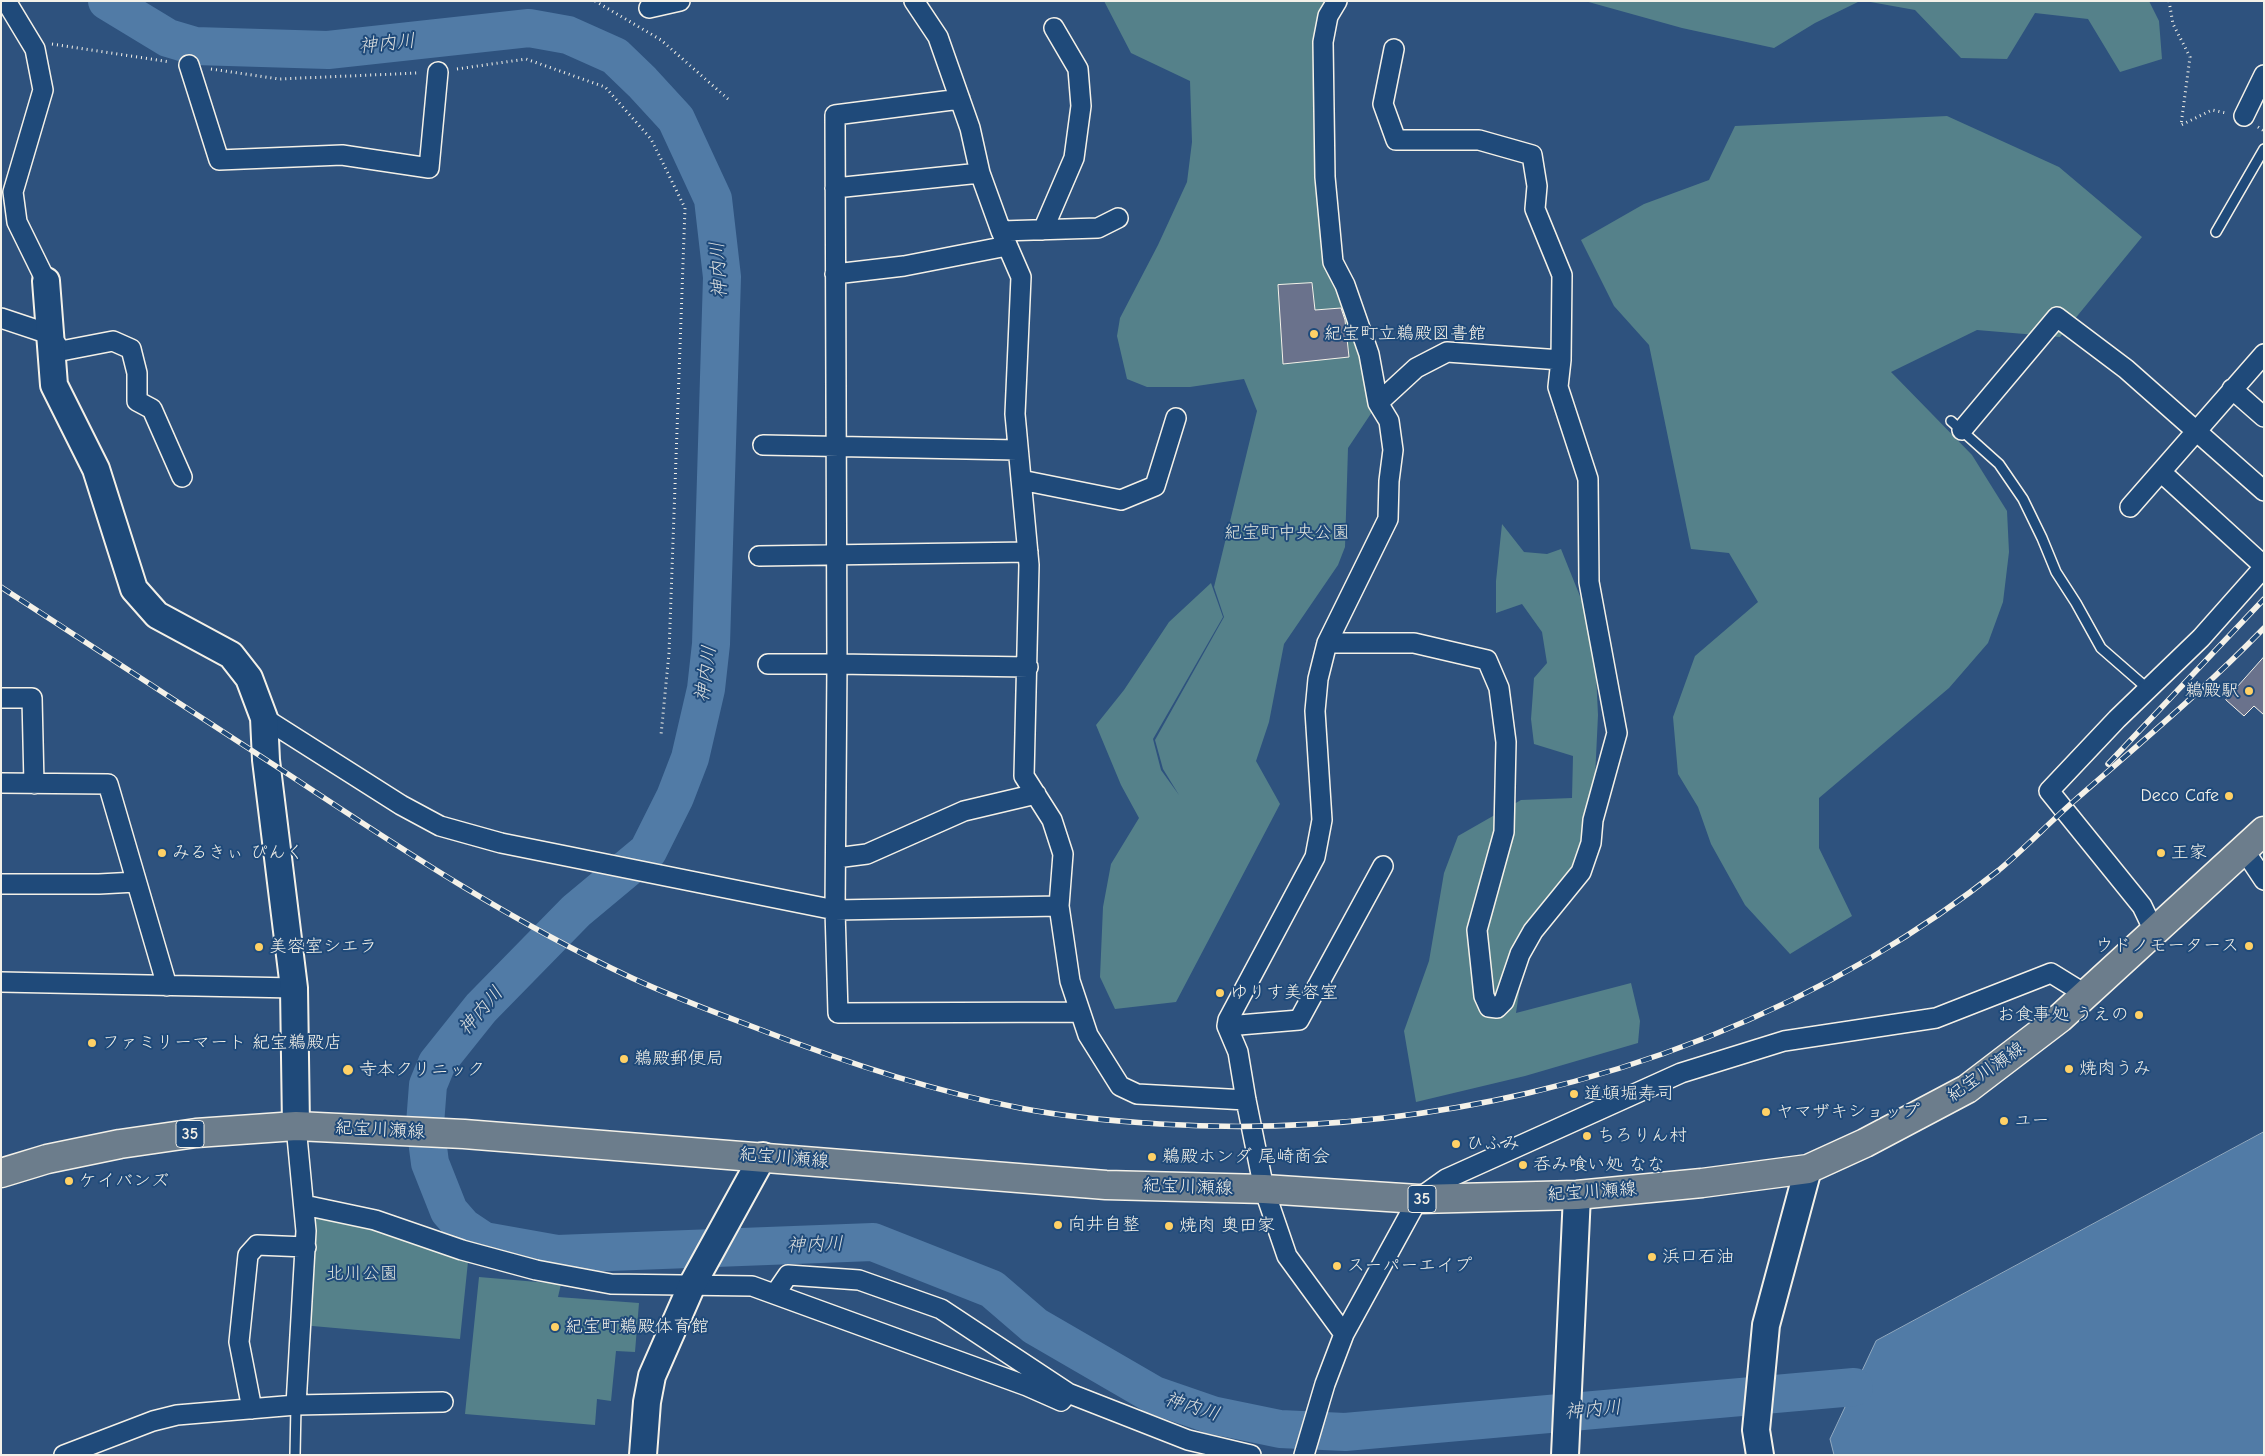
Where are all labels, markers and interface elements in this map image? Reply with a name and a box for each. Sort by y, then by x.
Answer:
water label: 神内川 [357,30,417,58]
water label: 神内川 [706,241,732,299]
place label: 紀宝町立鵜殿図書館 [1324,323,1486,345]
marker: 紀宝町立鵜殿図書館 [1308,328,1320,340]
park label: 紀宝町中央公園 [1224,522,1350,544]
water label: 神内川 [691,644,721,704]
place label: 鵜殿駅 [2185,680,2239,702]
marker: 鵜殿駅 [2243,685,2255,697]
place label: Deco Cafe [2140,785,2219,807]
marker: Deco Cafe [2223,790,2235,802]
place label: みるきぃ ぴんく [172,842,304,864]
place label: 王家 [2171,842,2207,864]
marker: みるきぃ ぴんく [156,847,168,859]
marker: 王家 [2155,847,2167,859]
place label: ウドノモータース [2095,935,2239,957]
place label: 美容室シエラ [269,936,377,958]
marker: ウドノモータース [2243,940,2255,952]
marker: 美容室シエラ [253,941,265,953]
water label: 神内川 [454,982,508,1040]
place label: ゆりす美容室 [1230,982,1338,1004]
marker: ゆりす美容室 [1214,987,1226,999]
place label: お食事処 うえの [1997,1004,2129,1026]
marker: お食事処 うえの [2133,1009,2145,1021]
place label: ファミリーマート 紀宝鵜殿店 [102,1032,342,1054]
marker: ファミリーマート 紀宝鵜殿店 [86,1037,98,1049]
street label: 紀宝川瀬線 [1943,1037,2029,1107]
place label: 鵜殿郵便局 [634,1048,724,1070]
marker: 鵜殿郵便局 [618,1053,630,1065]
place label: 焼肉うみ [2079,1058,2151,1080]
place label: 寺本クリニック [359,1059,485,1081]
marker: 寺本クリニック [341,1063,355,1077]
marker: 焼肉うみ [2063,1063,2075,1075]
place label: 道頓堀寿司 [1584,1083,1674,1105]
marker: 道頓堀寿司 [1568,1088,1580,1100]
place label: ヤマザキショップ [1776,1101,1920,1123]
marker: ヤマザキショップ [1760,1106,1772,1118]
place label: ユー [2014,1110,2049,1132]
marker: ユー [1998,1115,2010,1127]
street label: 紀宝川瀬線 [334,1117,426,1143]
road number: 35 [176,1120,204,1148]
place label: ちろりん村 [1597,1125,1687,1147]
marker: ちろりん村 [1581,1130,1593,1142]
place label: ひふみ [1466,1133,1520,1155]
marker: ひふみ [1450,1138,1462,1150]
street label: 紀宝川瀬線 [738,1143,830,1173]
place label: 鵜殿ホンダ 尾崎商会 [1162,1146,1330,1168]
marker: 鵜殿ホンダ 尾崎商会 [1146,1151,1158,1163]
place label: 呑み喰い処 なな [1533,1154,1665,1176]
marker: 呑み喰い処 なな [1517,1159,1529,1171]
place label: ケイバンズ [79,1170,169,1192]
marker: ケイバンズ [63,1175,75,1187]
street label: 紀宝川瀬線 [1143,1175,1233,1199]
street label: 紀宝川瀬線 [1546,1178,1638,1206]
road number: 35 [1408,1186,1436,1212]
place label: 向井自整 [1068,1214,1140,1236]
place label: 焼肉 奥田家 [1179,1215,1275,1237]
marker: 向井自整 [1052,1219,1064,1231]
marker: 焼肉 奥田家 [1163,1220,1175,1232]
water label: 神内川 [786,1233,844,1257]
place label: 浜口石油 [1662,1246,1734,1268]
marker: 浜口石油 [1646,1251,1658,1263]
place label: スーパーエイプ [1347,1255,1472,1277]
marker: スーパーエイプ [1331,1260,1343,1272]
park label: 北川公園 [326,1263,398,1285]
place label: 紀宝町鵜殿体育館 [565,1316,709,1338]
marker: 紀宝町鵜殿体育館 [549,1321,561,1333]
water label: 神内川 [1161,1388,1223,1426]
water label: 神内川 [1564,1396,1622,1424]

